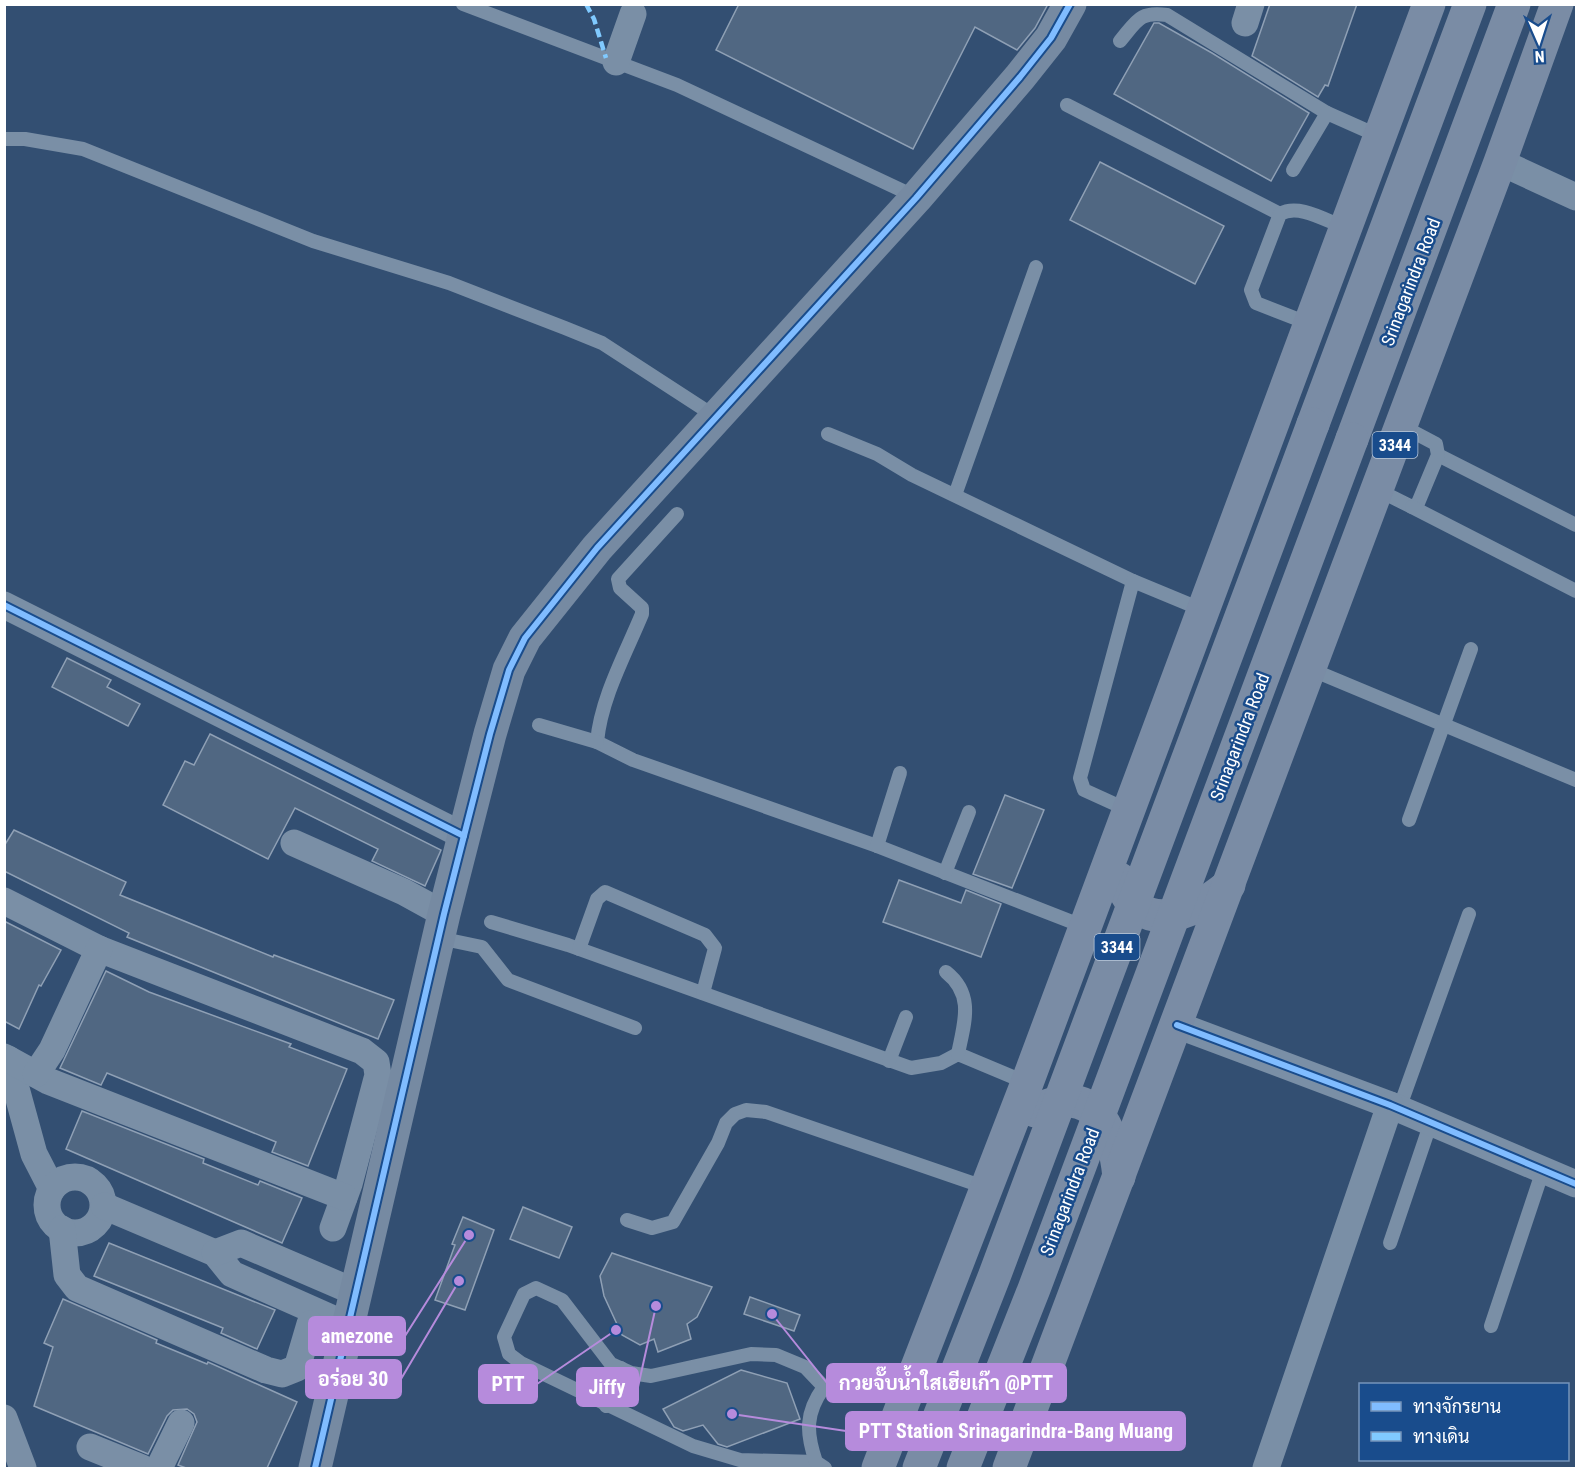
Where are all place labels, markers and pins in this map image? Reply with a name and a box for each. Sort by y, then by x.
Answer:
callout: amezone [309,1317,405,1355]
callout: อร่อย 30 [306,1360,401,1398]
callout: กวยจั๊บน้ำใสเฮียเก๊า @PTT [827,1364,1066,1402]
callout: PTT [479,1365,537,1403]
callout: Jiffy [577,1368,638,1406]
callout: PTT Station Srinagarindra-Bang Muang [846,1412,1185,1450]

